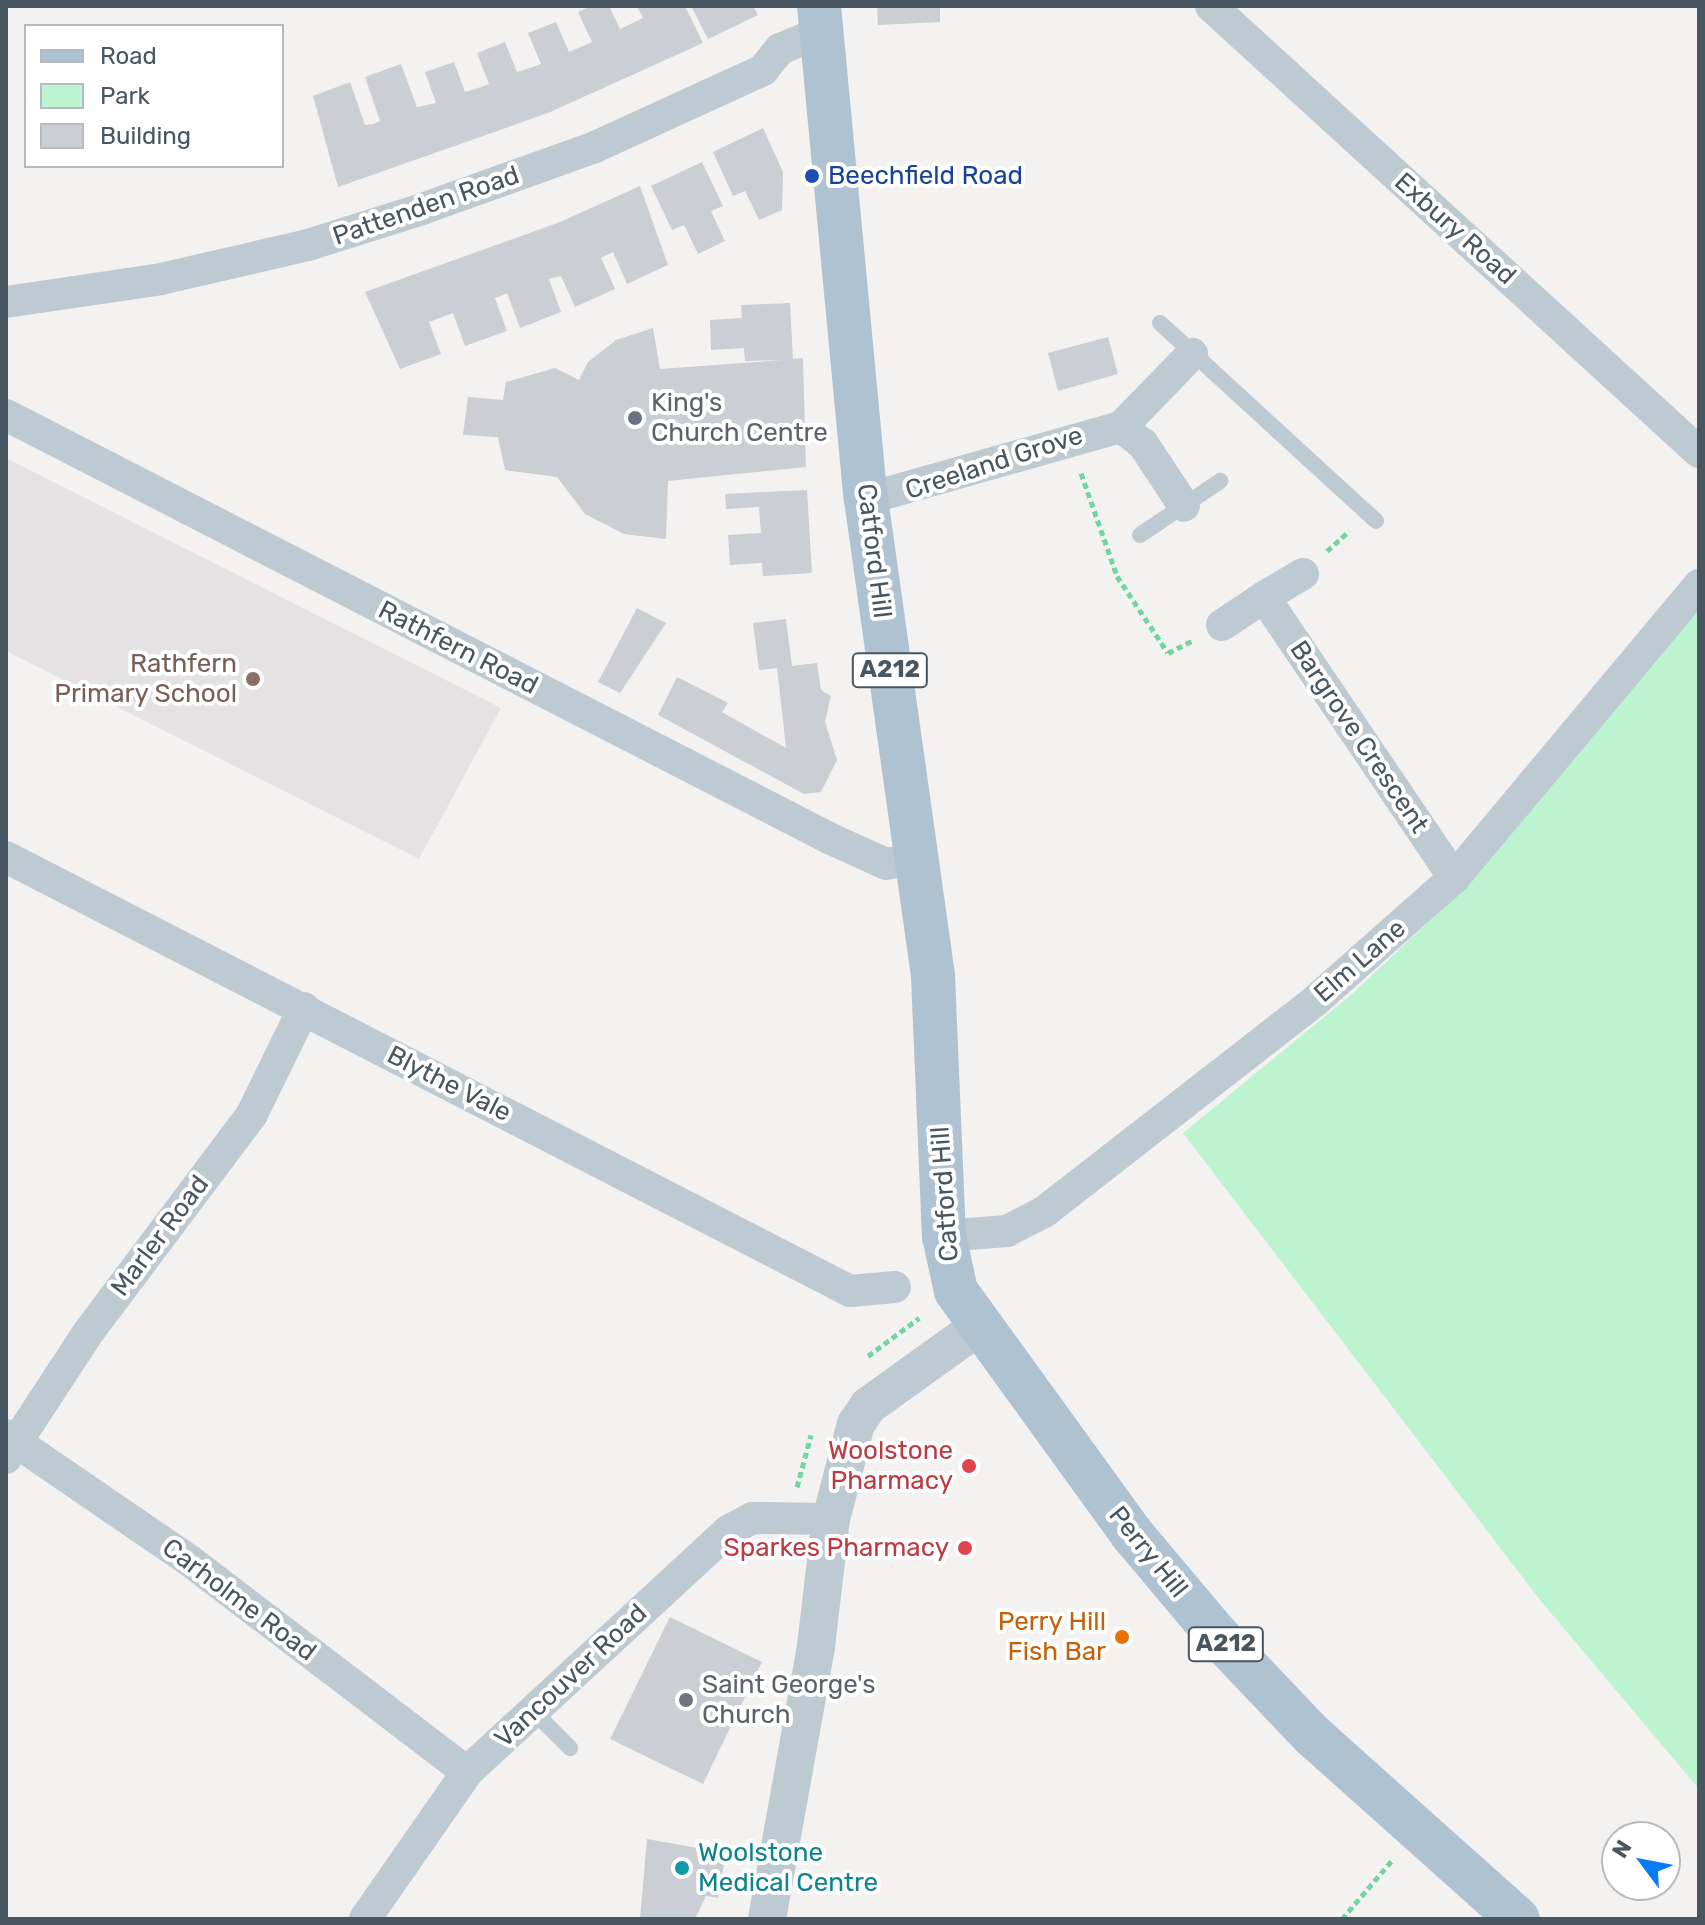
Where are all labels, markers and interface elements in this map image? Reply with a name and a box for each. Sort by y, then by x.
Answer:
legend [24,24,284,168]
text: Road [100,42,157,70]
text: Park [100,82,150,110]
text: Building [100,122,191,150]
street label: Pattenden Road [329,159,523,253]
place label: Beechfield Road [828,160,1023,192]
street label: Exbury Road [1388,166,1522,292]
marker: Beechfield Road [803,167,821,185]
place label: King's Church Centre [651,387,828,448]
marker: King's Church Centre [626,409,644,427]
street label: Creeland Grove [901,420,1087,506]
street label: Catford Hill [850,482,898,620]
street label: Rathfern Road [373,594,543,702]
street label: Bargrove Crescent [1283,635,1435,839]
place label: Rathfern Primary School [54,648,237,710]
road number: A212 [850,650,930,690]
marker: Rathfern Primary School [244,670,262,688]
street label: Elm Lane [1308,913,1412,1009]
street label: Blythe Vale [381,1039,517,1129]
street label: Catford Hill [925,1125,965,1263]
street label: Marler Road [104,1169,216,1303]
place label: Woolstone Pharmacy [828,1435,953,1496]
marker: Woolstone Pharmacy [960,1457,978,1475]
street label: Perry Hill [1102,1500,1194,1604]
street label: Carholme Road [156,1532,322,1668]
place label: Sparkes Pharmacy [724,1532,949,1564]
marker: Sparkes Pharmacy [956,1539,974,1557]
street label: Vancouver Road [488,1597,654,1755]
place label: Perry Hill Fish Bar [997,1606,1106,1668]
road number: A212 [1186,1624,1266,1664]
marker: Perry Hill Fish Bar [1113,1628,1131,1646]
place label: Saint George's Church [702,1669,875,1730]
marker: Saint George's Church [677,1691,695,1709]
north arrow [1601,1821,1681,1901]
text: N [1606,1835,1638,1863]
place label: Woolstone Medical Centre [698,1837,878,1898]
marker: Woolstone Medical Centre [673,1859,691,1877]

